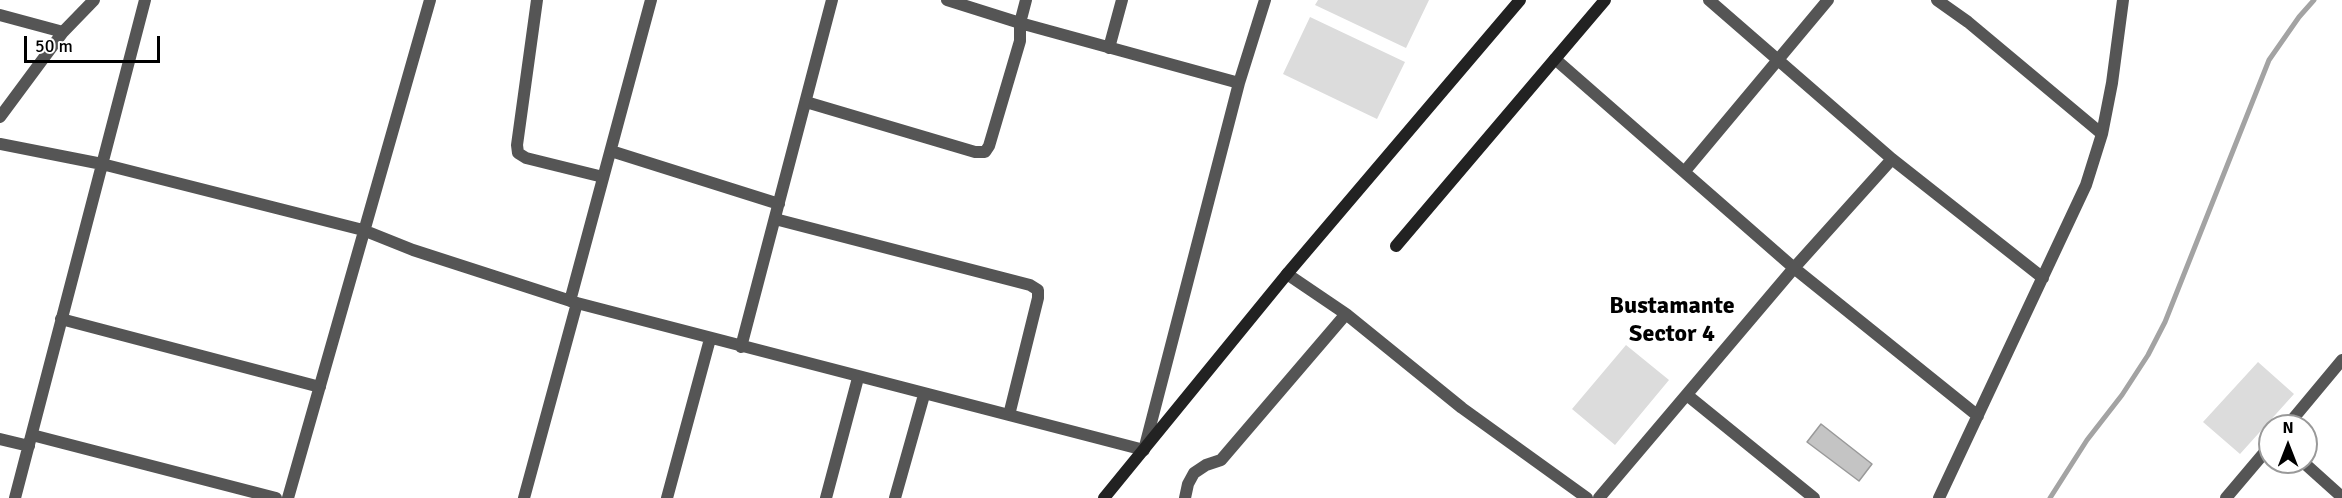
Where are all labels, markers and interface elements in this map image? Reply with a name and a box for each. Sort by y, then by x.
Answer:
scale bar [27,24,164,62]
text: 50 m [35,35,73,57]
district label: Bustamante Sector 4 [1609,293,1735,349]
north arrow [2258,414,2318,474]
text: N [2282,418,2294,438]

